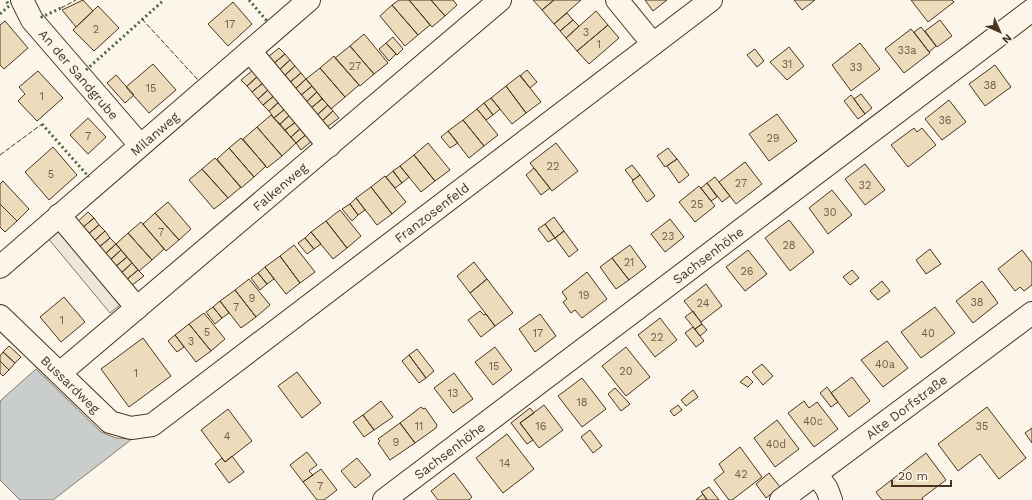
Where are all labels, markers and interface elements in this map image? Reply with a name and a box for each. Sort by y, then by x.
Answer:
north arrow [980,12,1020,52]
house number: 17 [225,18,235,31]
house number: 2 [93,23,99,36]
street label: An der Sandgrube [36,26,122,122]
house number: 3 [583,26,589,39]
text: N [999,31,1014,46]
house number: 1 [597,38,601,51]
house number: 33a [897,44,917,57]
house number: 31 [782,58,792,71]
house number: 27 [349,60,361,73]
house number: 33 [850,61,862,74]
house number: 38 [983,79,997,92]
house number: 15 [146,82,156,95]
house number: 1 [40,90,44,103]
street label: Milanweg [127,109,182,159]
house number: 36 [938,114,952,127]
house number: 7 [85,130,91,143]
house number: 29 [766,132,780,145]
street label: Falkenweg [250,160,310,214]
house number: 22 [547,160,559,173]
house number: 5 [48,168,54,181]
house number: 27 [735,177,747,190]
street label: Franzosenfeld [391,179,472,246]
house number: 32 [859,179,871,192]
house number: 25 [691,198,703,211]
house number: 30 [823,206,837,219]
street label: Sachsenhöhe [669,224,746,287]
house number: 7 [158,226,164,239]
house number: 23 [662,230,674,243]
house number: 28 [782,239,796,252]
house number: 21 [624,256,634,269]
house number: 26 [740,265,754,278]
house number: 19 [578,289,590,302]
house number: 9 [249,292,256,305]
house number: 38 [970,296,984,309]
house number: 24 [697,297,710,310]
house number: 7 [233,301,239,314]
house number: 1 [60,314,64,327]
house number: 5 [204,326,210,339]
house number: 17 [533,327,543,340]
house number: 40 [921,327,935,340]
house number: 22 [651,331,663,344]
house number: 3 [188,335,194,348]
street label: Bussardweg [38,352,103,416]
house number: 40a [875,358,895,371]
house number: 15 [489,360,499,373]
house number: 20 [619,365,633,378]
house number: 1 [134,367,138,380]
street label: Alte Dorfstraße [862,372,950,442]
house number: 13 [448,387,458,400]
house number: 18 [576,396,588,409]
house number: 40c [803,415,823,428]
street label: Sachsenhöhe [411,419,488,482]
house number: 11 [415,420,423,433]
house number: 16 [536,420,547,433]
house number: 35 [976,420,988,433]
house number: 4 [224,430,231,443]
house number: 9 [393,436,400,449]
house number: 40d [766,438,786,451]
house number: 14 [499,457,511,470]
scale bar [892,462,951,488]
house number: 42 [734,468,748,481]
text: 20 m [898,469,928,483]
house number: 7 [317,480,323,493]

